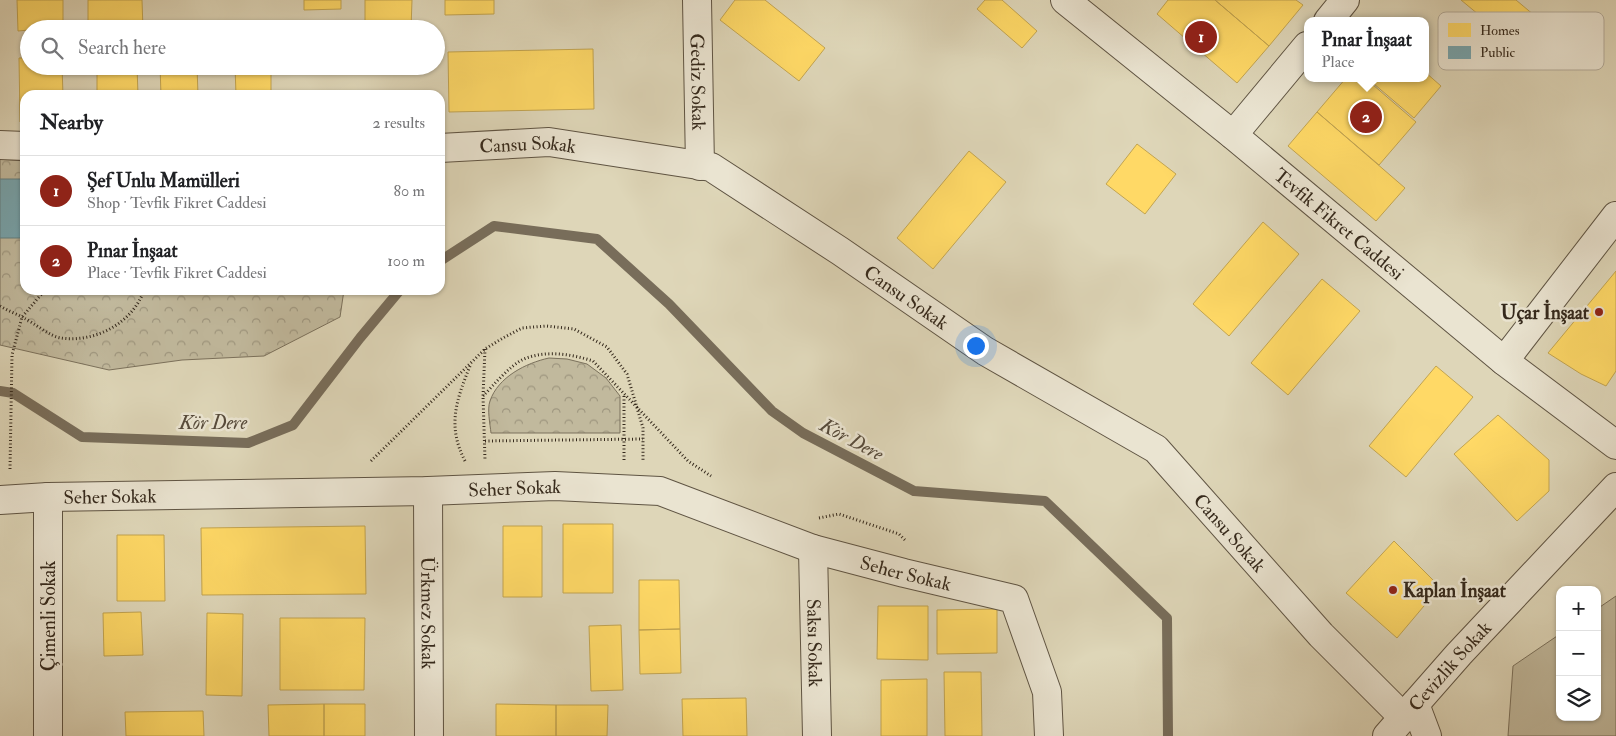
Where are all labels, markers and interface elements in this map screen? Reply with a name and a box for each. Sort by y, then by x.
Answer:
legend [1438,12,1604,70]
popup [1304,17,1429,82]
pin: 1 [1185,18,1217,56]
search box [20,20,445,75]
text: Homes [1480,22,1520,39]
text: Pınar İnşaat [1321,28,1412,52]
street label: Gediz Sokak [685,33,710,131]
icon: search [38,34,66,62]
text: Search here [78,36,166,60]
text: Public [1480,44,1515,61]
text: Place [1321,52,1354,72]
pin: 2 [1350,98,1382,136]
text: Nearby [40,109,103,136]
text: 2 results [372,113,425,133]
street label: Cansu Sokak [479,131,578,159]
street label: Tevfik Fikret Caddesi [1269,163,1409,286]
text: Şef Unlu Mamülleri [87,169,240,193]
text: 1 [53,181,59,201]
text: 80 m [394,181,425,201]
text: Shop · Tevfik Fikret Caddesi [87,193,267,213]
text: Pınar İnşaat [87,239,178,263]
text: 2 [52,251,60,271]
text: 100 m [387,251,425,271]
street label: Cansu Sokak [859,260,953,335]
text: Place · Tevfik Fikret Caddesi [87,263,267,283]
place label: Uçar İnşaat [1501,299,1590,325]
marker: Uçar İnşaat [1593,306,1605,318]
your location [963,333,989,359]
water label: Kör Dere [178,410,247,435]
water label: Kör Dere [815,412,888,467]
street label: Seher Sokak [468,475,562,502]
street label: Seher Sokak [63,484,157,510]
street label: Cansu Sokak [1188,489,1271,578]
street label: Seher Sokak [858,551,954,597]
street label: Ürkmez Sokak [415,556,440,670]
street label: Çimenli Sokak [37,561,61,671]
place label: Kaplan İnşaat [1403,577,1507,604]
marker: Kaplan İnşaat [1387,584,1399,596]
map controls [1556,586,1601,721]
button: + [1556,586,1601,631]
street label: Saksı Sokak [801,599,827,687]
street label: Cevizlik Sokak [1404,616,1497,716]
button: − [1556,631,1601,676]
button: layers [1556,676,1601,721]

